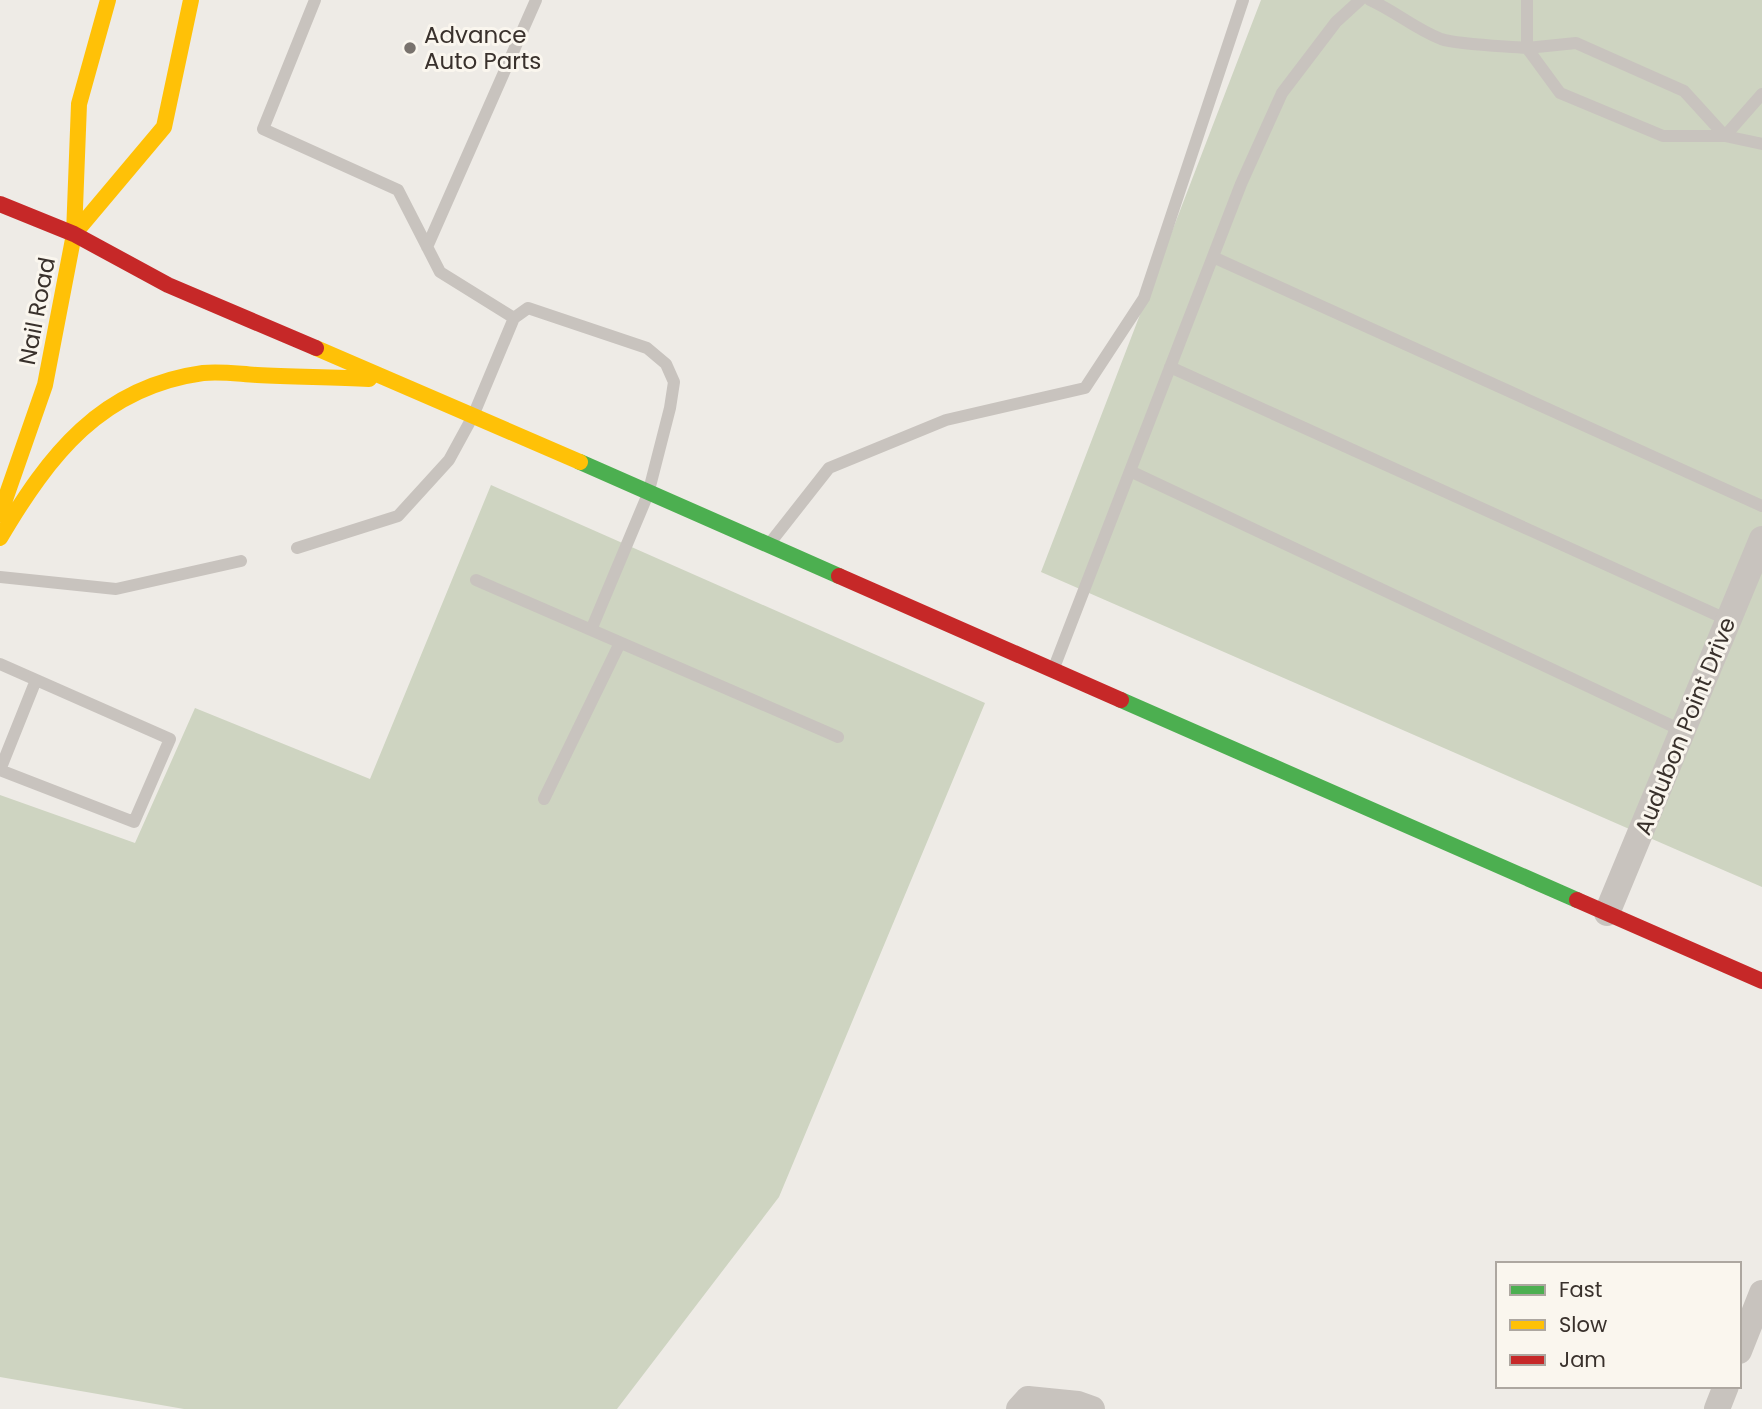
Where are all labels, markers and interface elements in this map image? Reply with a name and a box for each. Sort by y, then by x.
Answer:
place label: Advance Auto Parts [424,19,541,77]
marker: Advance Auto Parts [402,40,418,56]
street label: Nail Road [11,254,63,368]
street label: Audubon Point Drive [1627,612,1743,840]
legend [1496,1262,1741,1388]
text: Fast [1559,1275,1602,1304]
text: Slow [1559,1310,1607,1339]
text: Jam [1559,1345,1606,1374]

